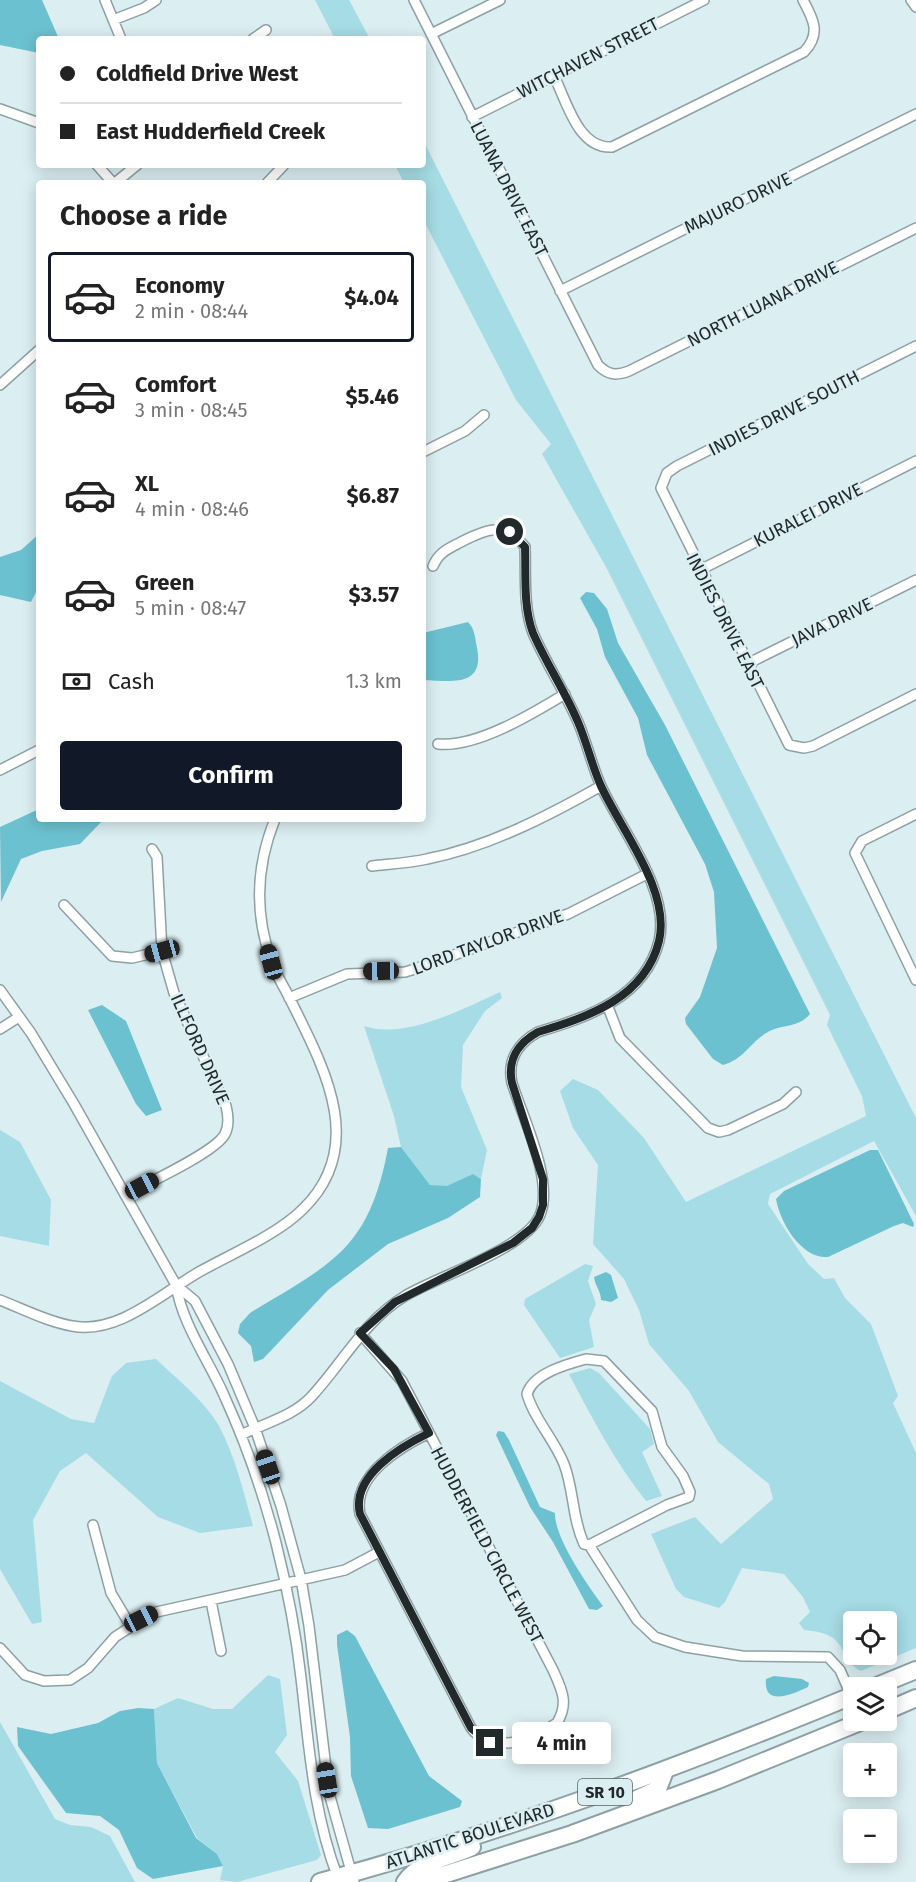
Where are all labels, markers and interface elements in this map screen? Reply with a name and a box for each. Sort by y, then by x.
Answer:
street label: WITCHAVEN STREET [513,12,663,103]
text: Coldfield Drive West [96,60,298,87]
text: East Hudderfield Creek [96,118,325,145]
street label: LUANA DRIVE EAST [465,118,553,261]
street label: MAJURO DRIVE [681,167,795,239]
text: Choose a ride [60,200,227,232]
street label: NORTH LUANA DRIVE [684,256,842,352]
icon: car [63,270,117,324]
text: Economy [135,272,224,299]
text: $4.04 [344,284,399,311]
text: 2 min · 08:44 [135,299,248,323]
street label: INDIES DRIVE SOUTH [705,365,863,461]
icon: car [63,369,117,423]
text: Comfort [135,371,216,398]
text: $5.46 [345,383,399,410]
text: 3 min · 08:45 [135,398,248,422]
icon: car [63,468,117,522]
text: XL [135,470,159,497]
street label: KURALEI DRIVE [750,478,866,552]
text: $6.87 [346,482,399,509]
text: 4 min · 08:46 [135,497,249,521]
route start [496,518,523,545]
street label: INDIES DRIVE EAST [681,549,769,693]
icon: car [63,567,117,621]
text: Green [135,569,194,596]
text: $3.57 [349,581,399,608]
street label: JAVA DRIVE [788,593,876,651]
text: 5 min · 08:47 [135,596,246,620]
icon: cash [60,665,93,698]
text: Cash [108,668,155,695]
text: 1.3 km [346,669,402,693]
button: Confirm [60,741,402,810]
street label: LORD TAYLOR DRIVE [409,904,567,980]
car [142,938,182,964]
car [258,942,284,982]
car [363,962,399,980]
street label: ILLFORD DRIVE [166,990,234,1108]
car [122,1170,162,1202]
street label: HUDDERFIELD CIRCLE WEST [426,1443,549,1648]
car [254,1447,282,1487]
car [121,1603,161,1635]
map controls [843,1611,897,1863]
button: locate [843,1611,897,1665]
button: layers [843,1677,897,1731]
callout: 4 min [511,1722,610,1764]
route end [476,1729,503,1756]
text: 4 min [536,1731,587,1755]
button: + [843,1743,897,1797]
car [315,1761,339,1799]
road number: SR 10 [578,1779,632,1805]
street label: ATLANTIC BOULEVARD [383,1798,557,1874]
button: − [843,1809,897,1863]

